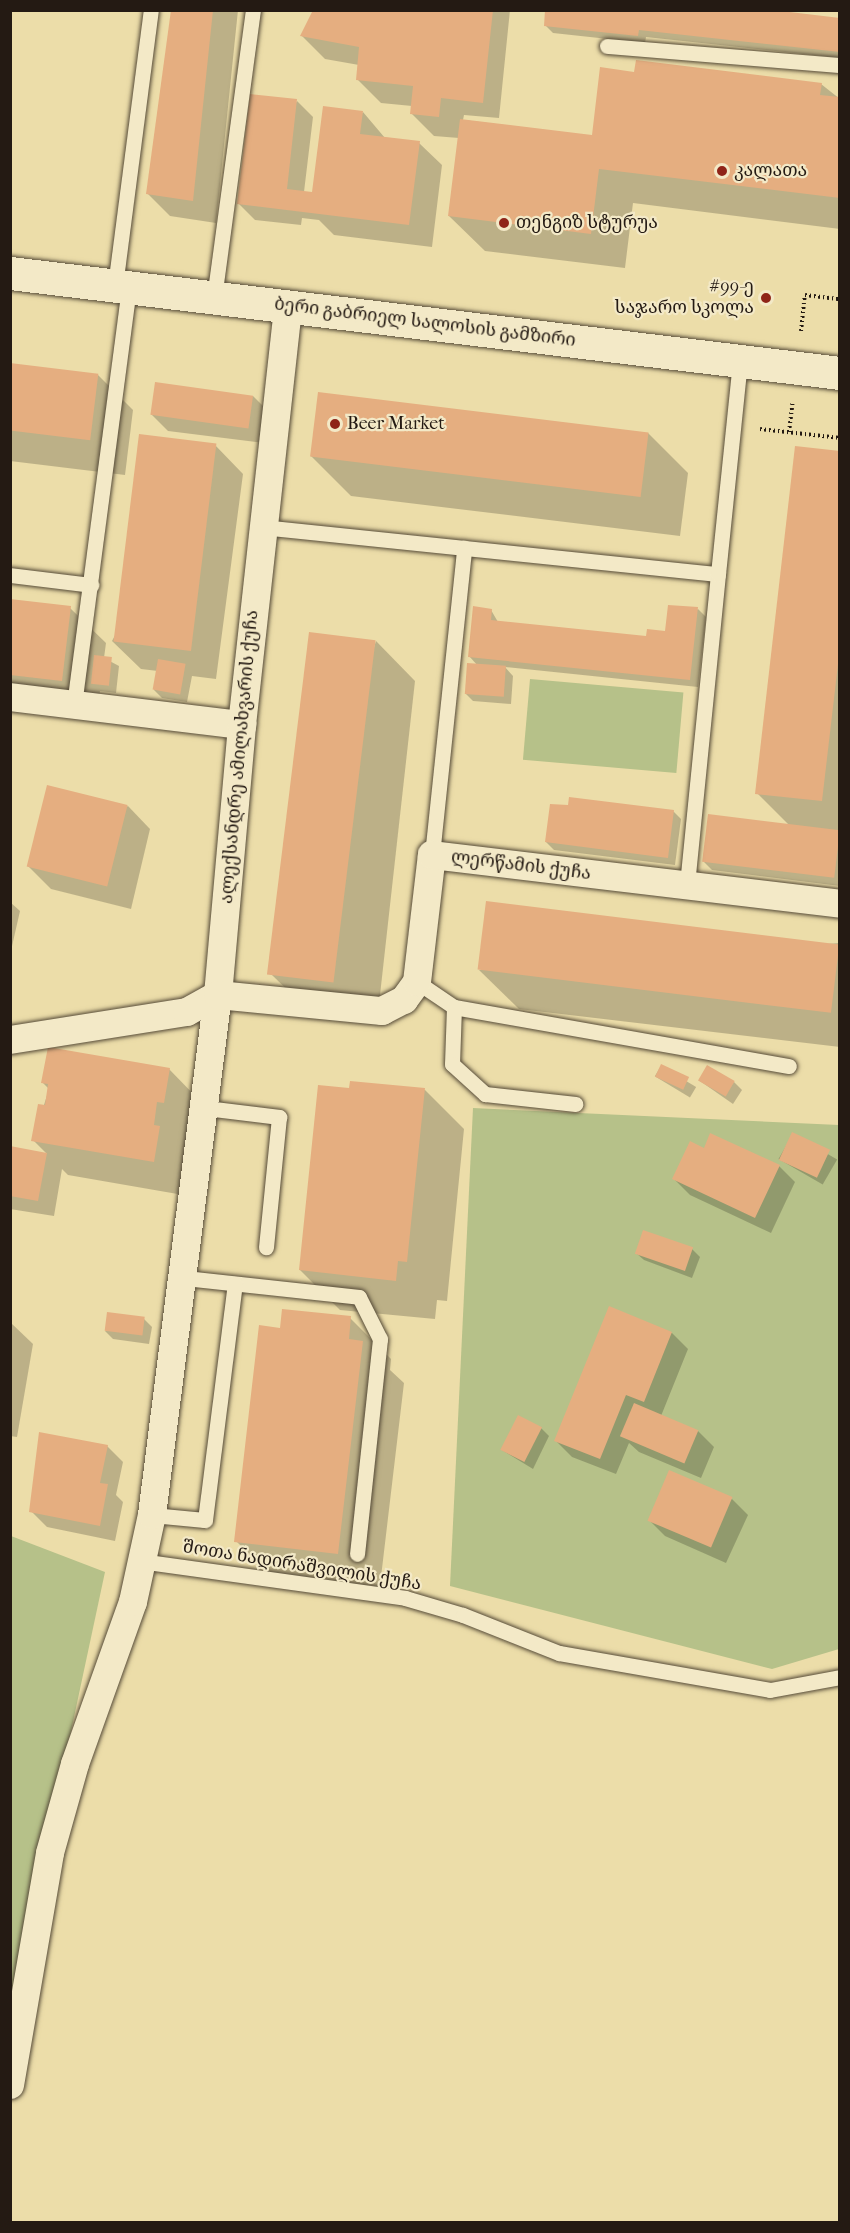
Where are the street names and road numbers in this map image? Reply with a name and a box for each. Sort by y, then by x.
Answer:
street label: ბერი გაბრიელ სალოსის გამზირი [273,294,577,352]
street label: ალექსანდრე ამილახვარის ქუჩა [216,609,264,905]
street label: ლერწამის ქუჩა [450,847,592,885]
street label: შოთა ნადირაშვილის ქუჩა [181,1536,423,1596]

